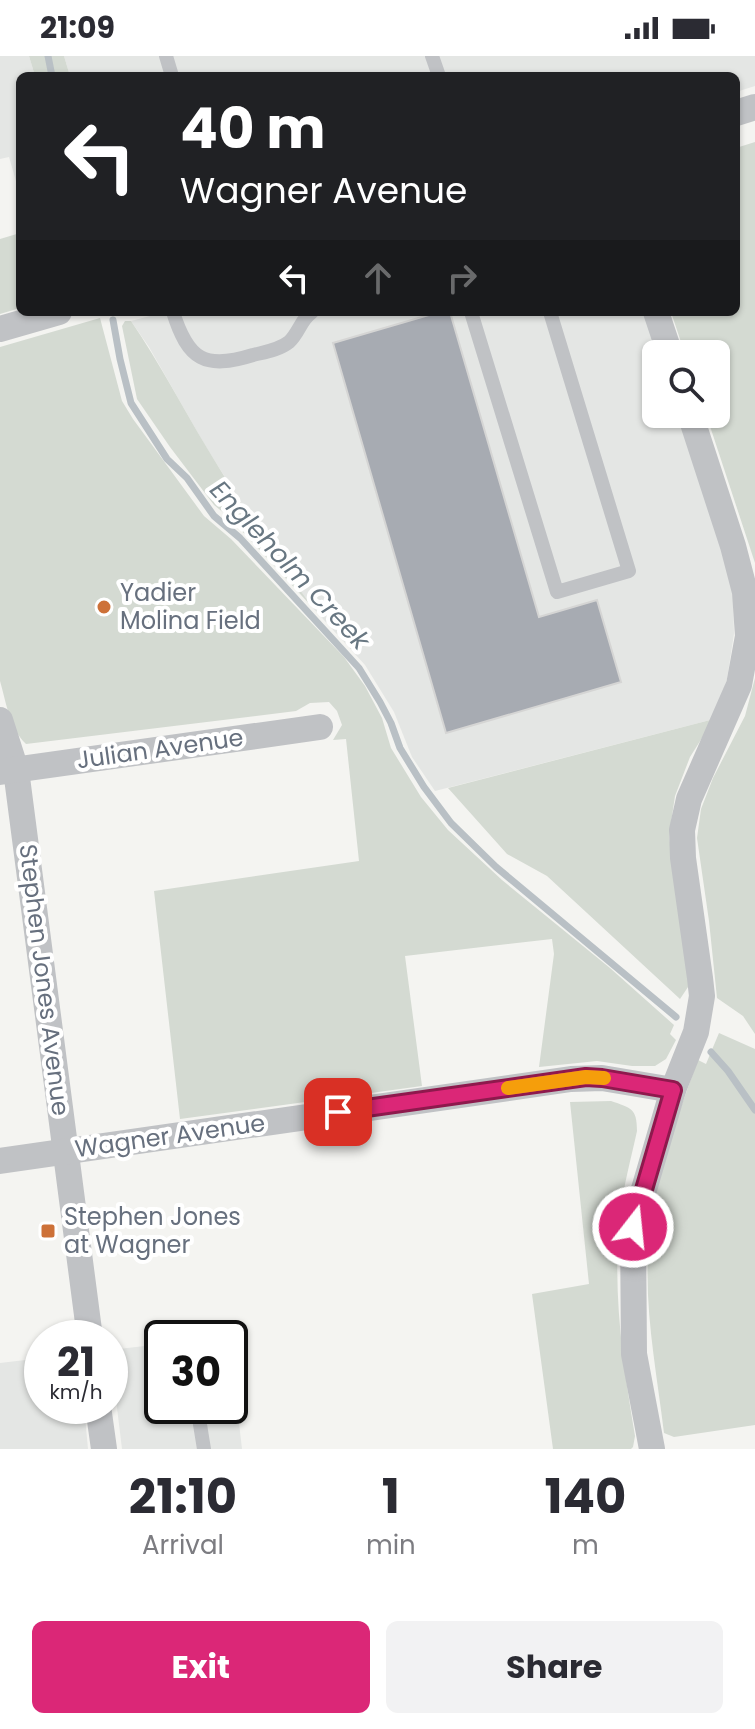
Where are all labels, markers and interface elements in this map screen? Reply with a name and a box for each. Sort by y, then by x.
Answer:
text: 21:09 [40,6,115,49]
text: 40 m [180,89,326,168]
icon: left [48,104,152,208]
text: Wagner Avenue [180,165,467,216]
icon: left [272,256,316,300]
icon: ahead [356,256,400,300]
icon: right [440,256,484,300]
map controls [642,340,730,428]
button: search [642,340,730,428]
water label: Engleholm Creek [202,472,379,659]
place label: Yadier Molina Field [120,576,261,637]
marker: Yadier Molina Field [95,598,113,616]
street label: Julian Avenue [74,720,245,777]
street label: Stephen Jones Avenue [11,842,78,1118]
pin [304,1078,372,1146]
icon: arrive [316,1090,360,1134]
street label: Wagner Avenue [73,1106,267,1165]
position arrow [591,1185,675,1269]
place label: Stephen Jones at Wagner [64,1200,241,1261]
marker: Stephen Jones at Wagner [39,1222,57,1240]
speed limit sign: 30 [144,1320,248,1424]
text: 21 [57,1334,95,1390]
text: km/h [49,1378,103,1406]
text: 21:10 [129,1463,237,1530]
text: 1 [382,1463,400,1530]
text: 140 [544,1463,626,1530]
text: Arrival [142,1527,224,1563]
text: min [366,1527,416,1563]
text: m [572,1527,599,1563]
button: Exit [32,1621,370,1713]
button: Share [386,1621,723,1713]

